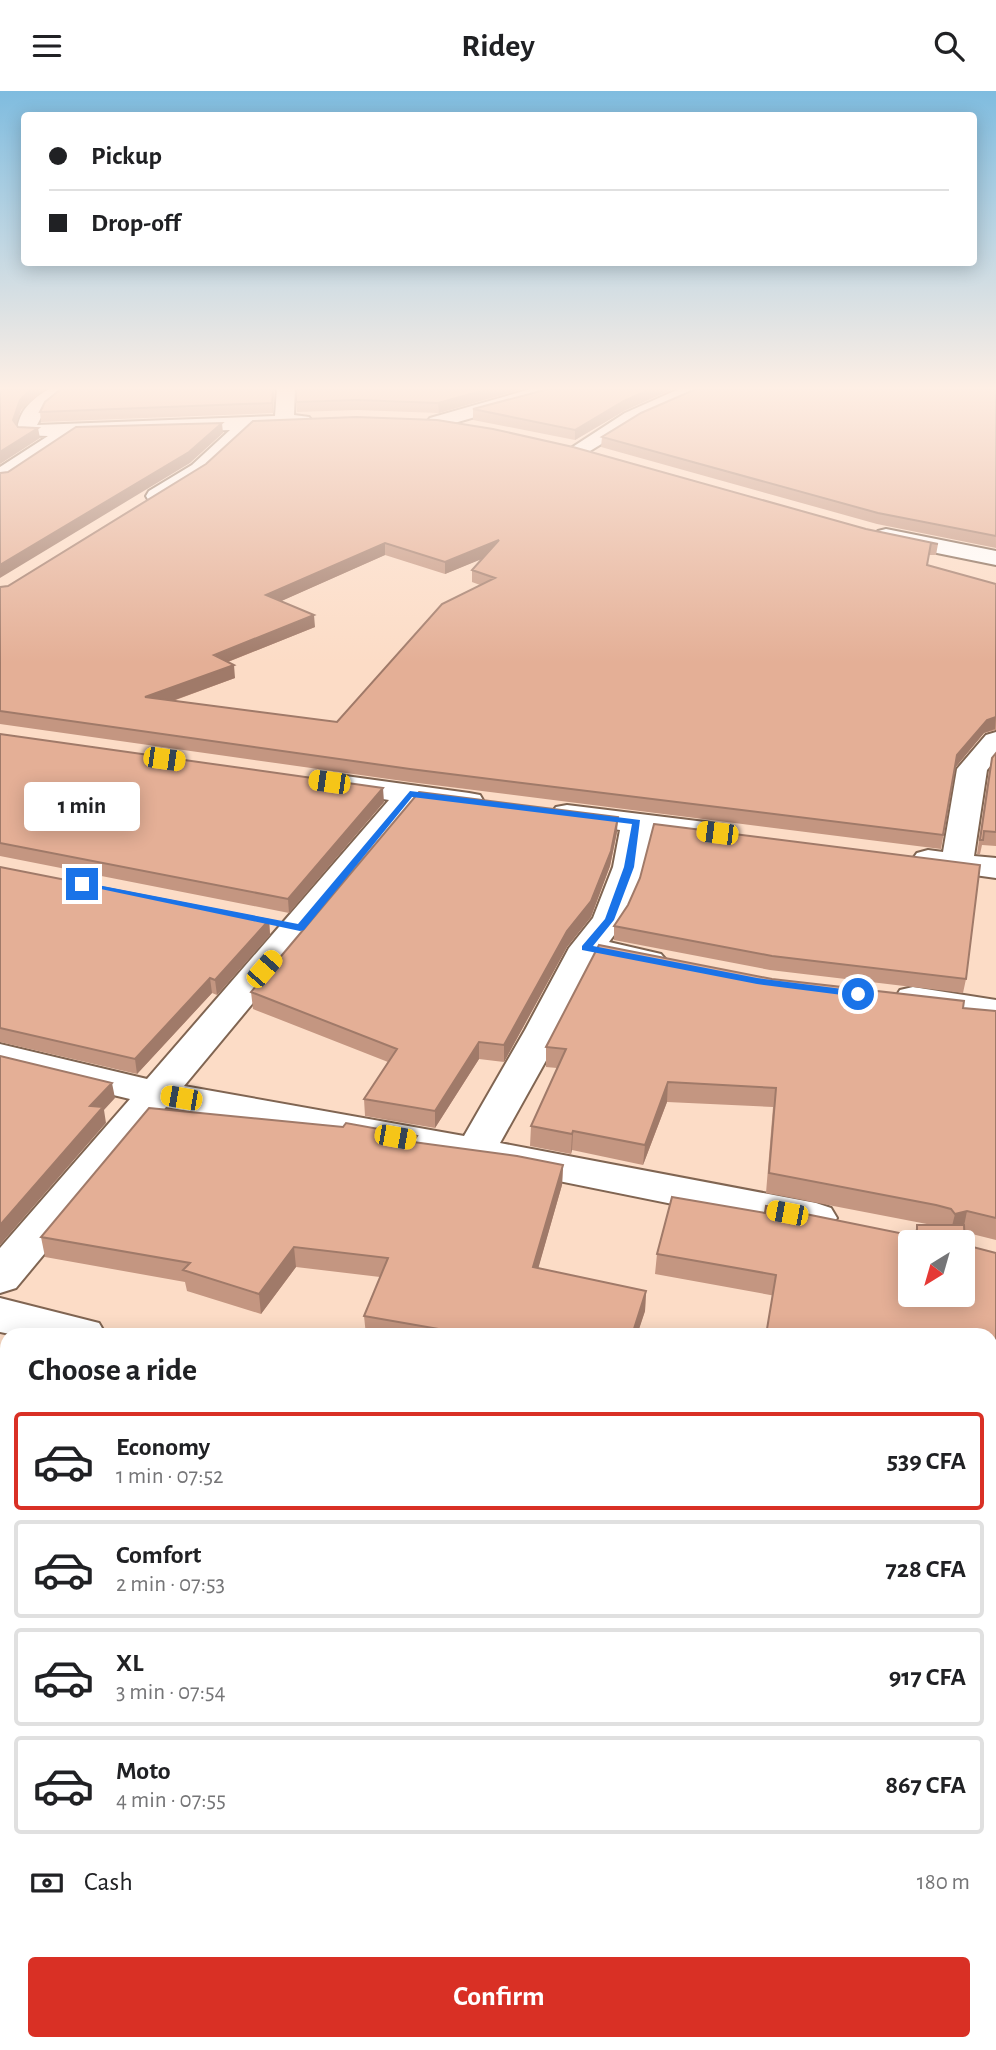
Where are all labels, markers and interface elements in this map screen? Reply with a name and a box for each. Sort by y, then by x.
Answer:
icon: menu [28,27,66,65]
icon: search [930,27,968,65]
text: Ridey [461,30,535,62]
text: Pickup [91,143,162,169]
text: Drop-off [91,210,180,236]
car [142,746,187,772]
car [307,769,352,795]
callout: 1 min [24,783,140,831]
text: 1 min [58,795,106,818]
car [695,820,740,846]
route end [66,868,98,900]
car [243,946,286,992]
route start [842,978,874,1010]
car [159,1084,204,1112]
car [373,1123,418,1151]
car [765,1199,810,1227]
north arrow [898,1230,975,1307]
map controls [898,1230,975,1307]
text: Choose a ride [28,1354,197,1386]
icon: car [32,1430,95,1493]
text: Economy [116,1434,210,1460]
text: 539 CFA [887,1448,966,1474]
text: 1 min · 07:52 [116,1465,223,1488]
icon: car [32,1538,95,1601]
text: Comfort [116,1542,201,1568]
text: 728 CFA [886,1556,966,1582]
text: 2 min · 07:53 [116,1573,225,1596]
icon: car [32,1646,95,1709]
text: XL [116,1650,143,1676]
text: 917 CFA [889,1664,966,1690]
text: 3 min · 07:54 [116,1681,226,1704]
icon: car [32,1754,95,1817]
text: Moto [116,1758,171,1784]
text: 867 CFA [885,1772,966,1798]
text: 4 min · 07:55 [116,1789,226,1812]
icon: cash [28,1864,66,1902]
text: Cash [84,1869,133,1895]
text: 180 m [917,1871,970,1894]
button: Confirm [28,1957,970,2037]

